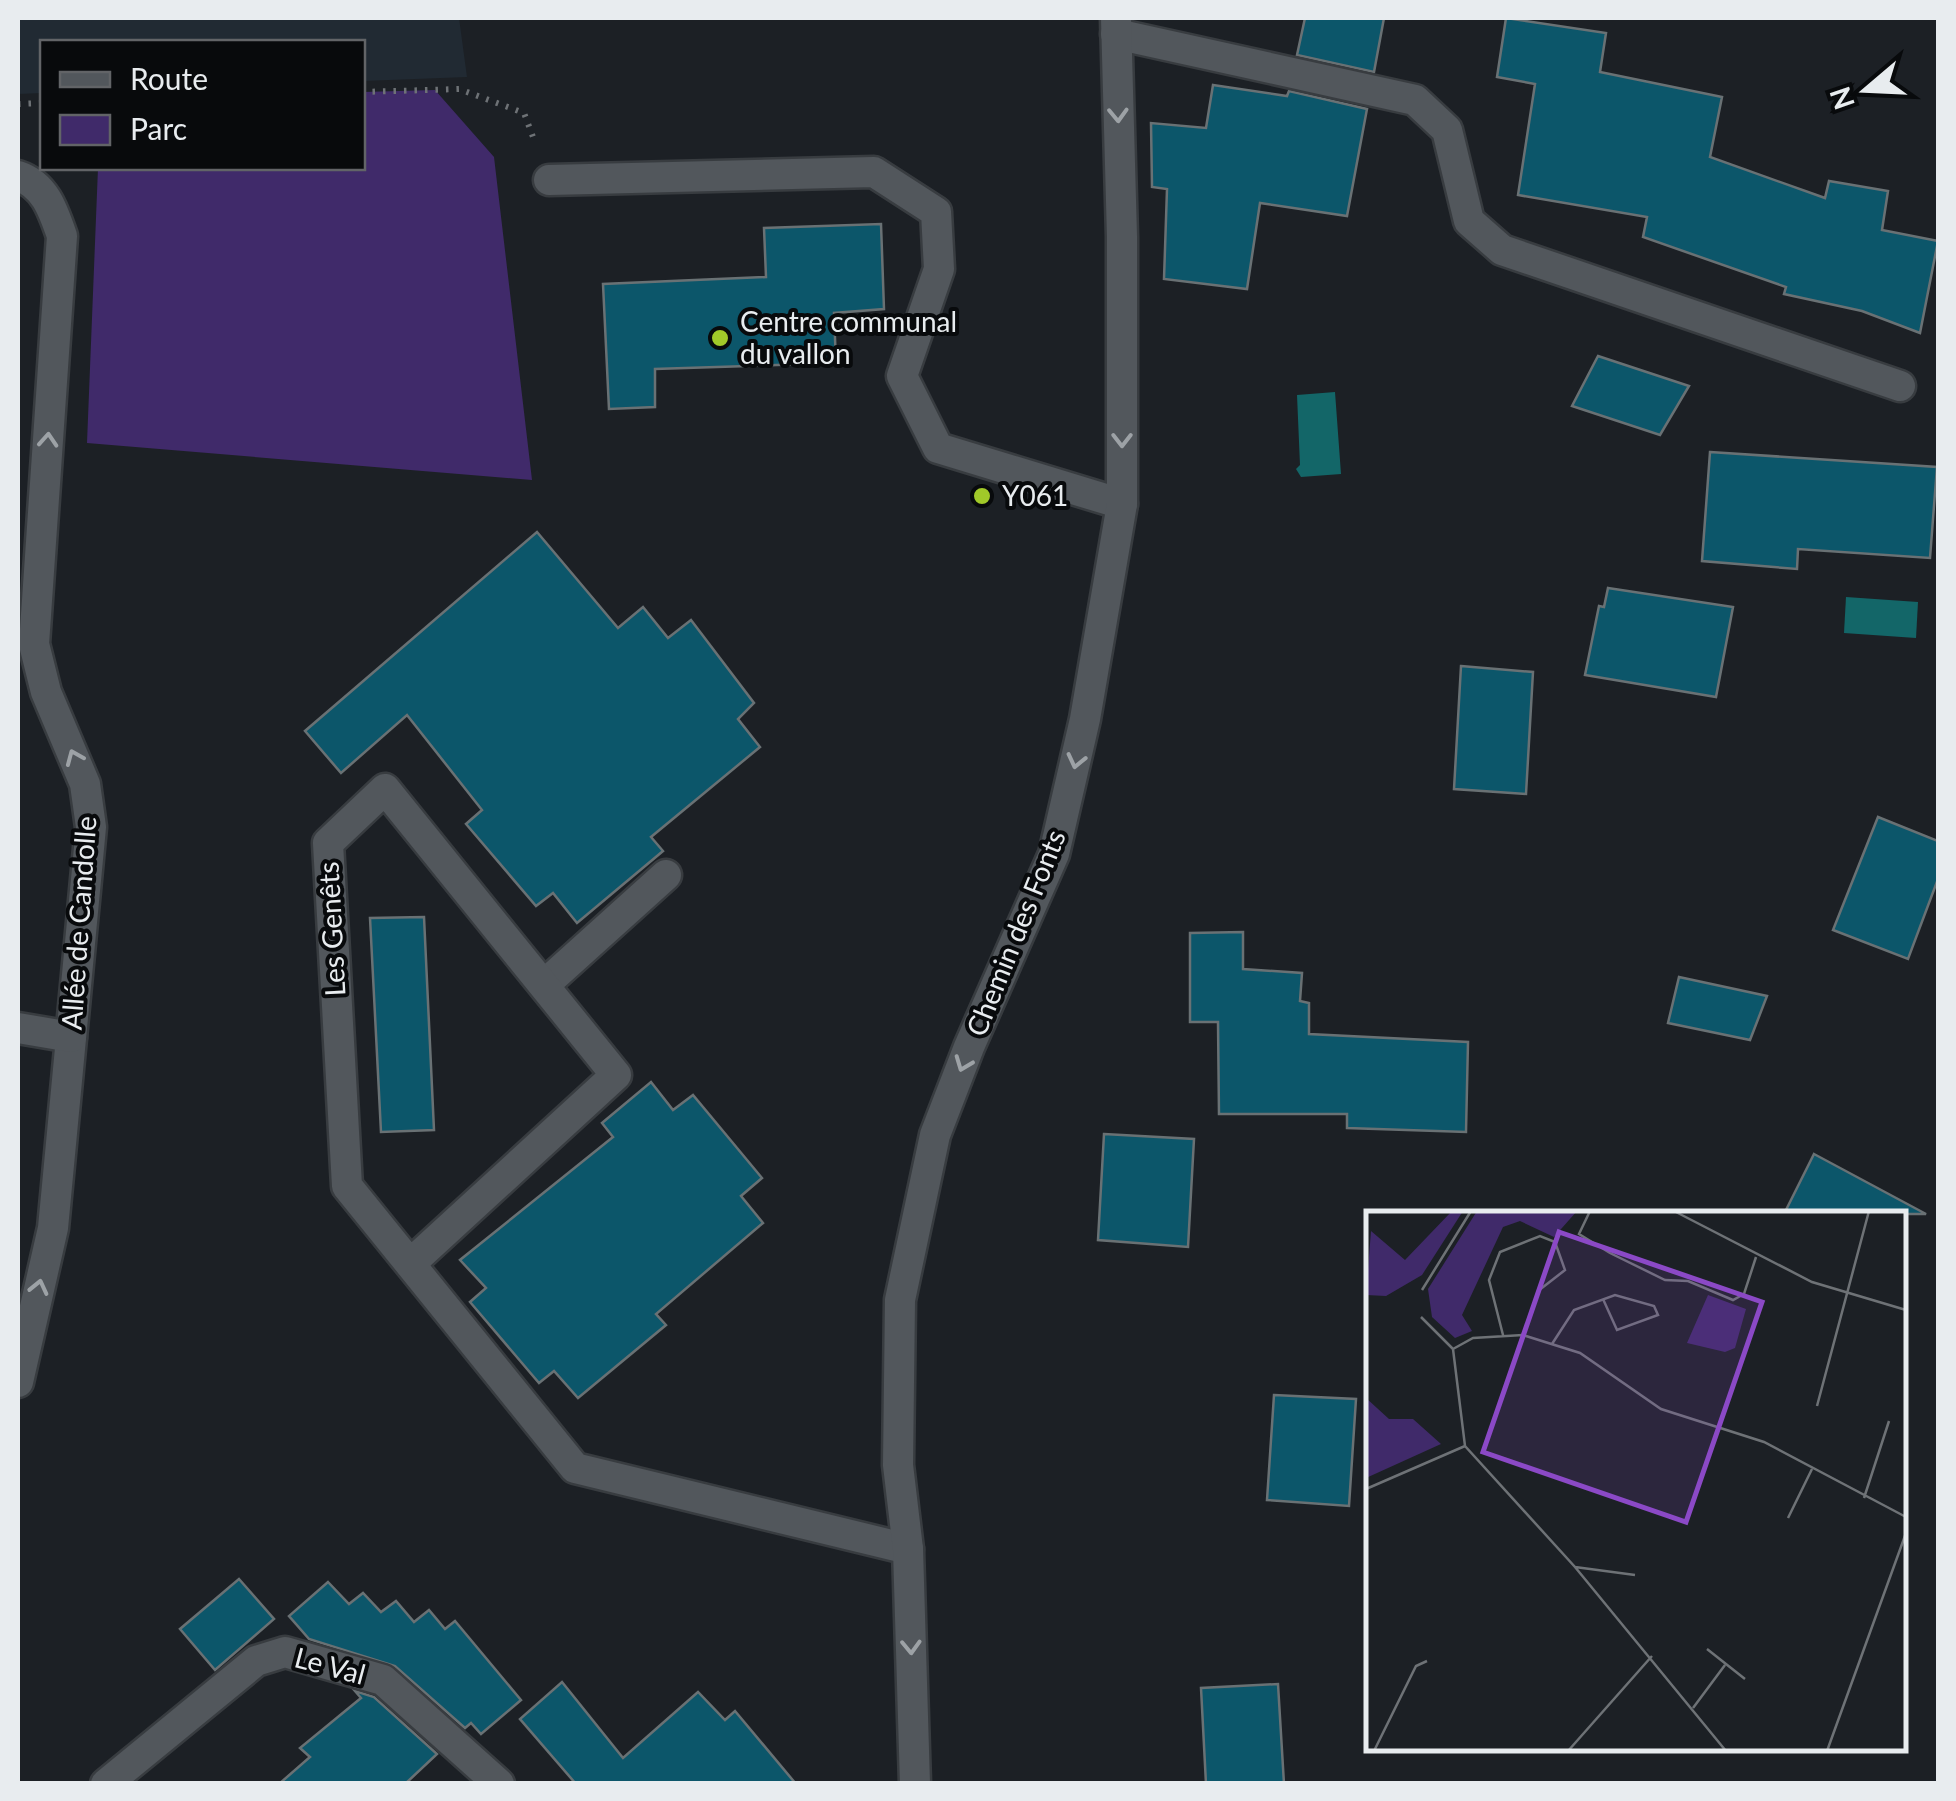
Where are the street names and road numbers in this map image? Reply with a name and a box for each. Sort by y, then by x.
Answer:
street label: Allée de Candolle [54,815,102,1031]
street label: Chemin des Fonts [958,824,1072,1041]
street label: Les Genêts [310,861,352,997]
street label: Le Val [291,1639,369,1691]

